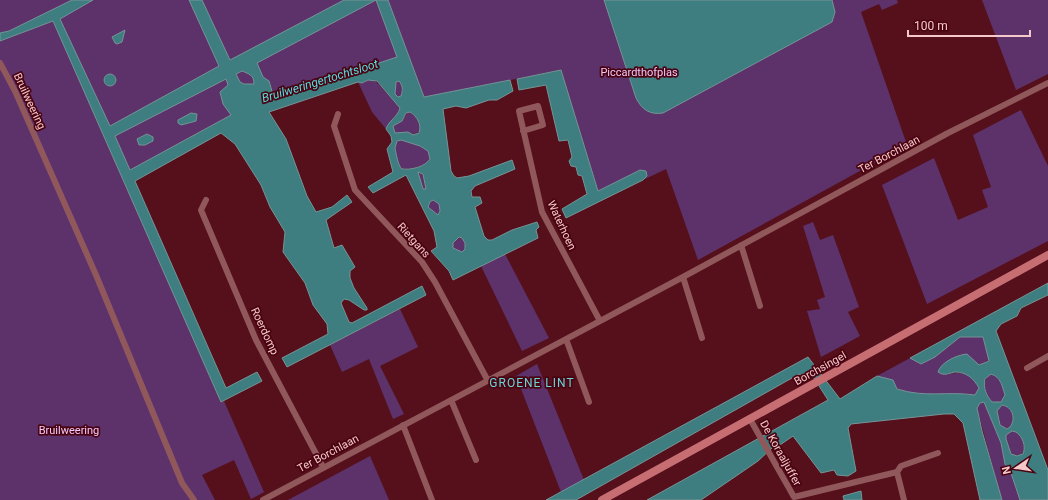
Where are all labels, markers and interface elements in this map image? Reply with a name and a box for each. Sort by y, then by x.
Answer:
scale bar [908,12,1030,38]
text: 100 m [914,19,948,33]
water label: Bruilweringertochtsloot [260,57,380,105]
park label: Piccardthofplas [600,66,678,79]
street label: Bruilweering [11,71,48,131]
street label: Ter Borchlaan [856,133,922,176]
street label: Waterhoen [544,198,579,252]
street label: Rietgans [394,220,433,261]
street label: Roerdomp [248,305,281,357]
street label: Borchsingel [792,349,849,388]
district label: GROENE LINT [489,376,575,390]
street label: De Koraaljuffer [757,418,804,488]
park label: Bruilweering [39,424,99,437]
street label: Ter Borchlaan [295,432,361,475]
north arrow [996,448,1036,488]
text: N [999,465,1014,475]

